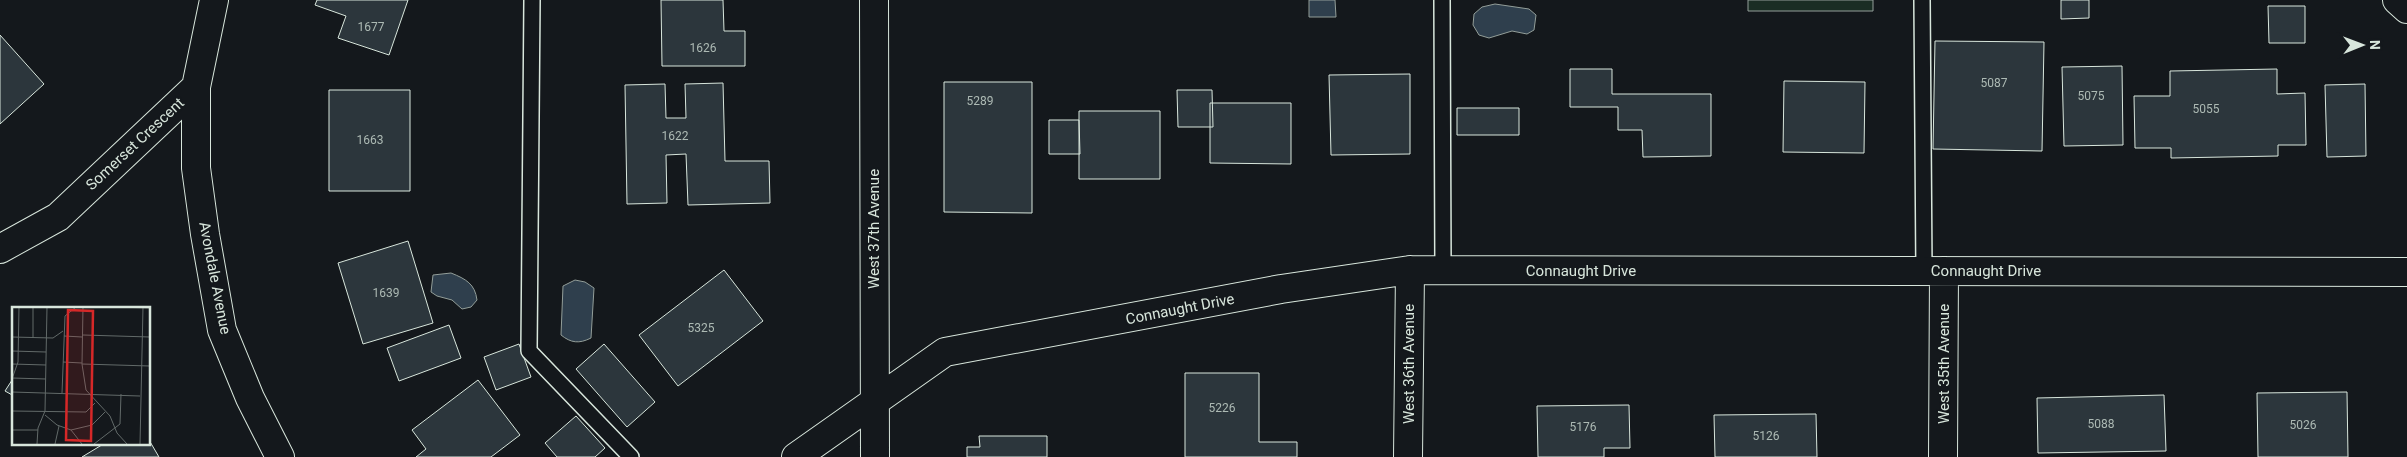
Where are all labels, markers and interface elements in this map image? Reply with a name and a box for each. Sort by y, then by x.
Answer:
house number: 1677 [358,20,385,34]
north arrow [2337,20,2387,70]
text: N [2367,40,2383,50]
house number: 1626 [690,41,717,55]
house number: 5087 [1981,76,2008,90]
house number: 5075 [2078,89,2105,103]
street label: Somerset Crescent [82,94,188,194]
house number: 5289 [967,94,993,108]
house number: 5055 [2193,102,2220,116]
house number: 1622 [662,129,689,143]
house number: 1663 [357,133,383,147]
street label: West 37th Avenue [865,169,883,289]
street label: Avondale Avenue [195,220,235,336]
street label: Connaught Drive [1526,262,1636,280]
street label: Connaught Drive [1931,262,2041,280]
house number: 1639 [373,286,399,300]
street label: Connaught Drive [1124,290,1236,328]
street label: West 36th Avenue [1400,304,1418,424]
street label: West 35th Avenue [1935,304,1953,424]
inset map [12,307,150,444]
house number: 5325 [688,321,715,335]
house number: 5226 [1209,401,1236,415]
house number: 5088 [2088,417,2115,431]
house number: 5026 [2290,418,2317,432]
house number: 5176 [1570,420,1597,434]
house number: 5126 [1753,429,1780,443]

